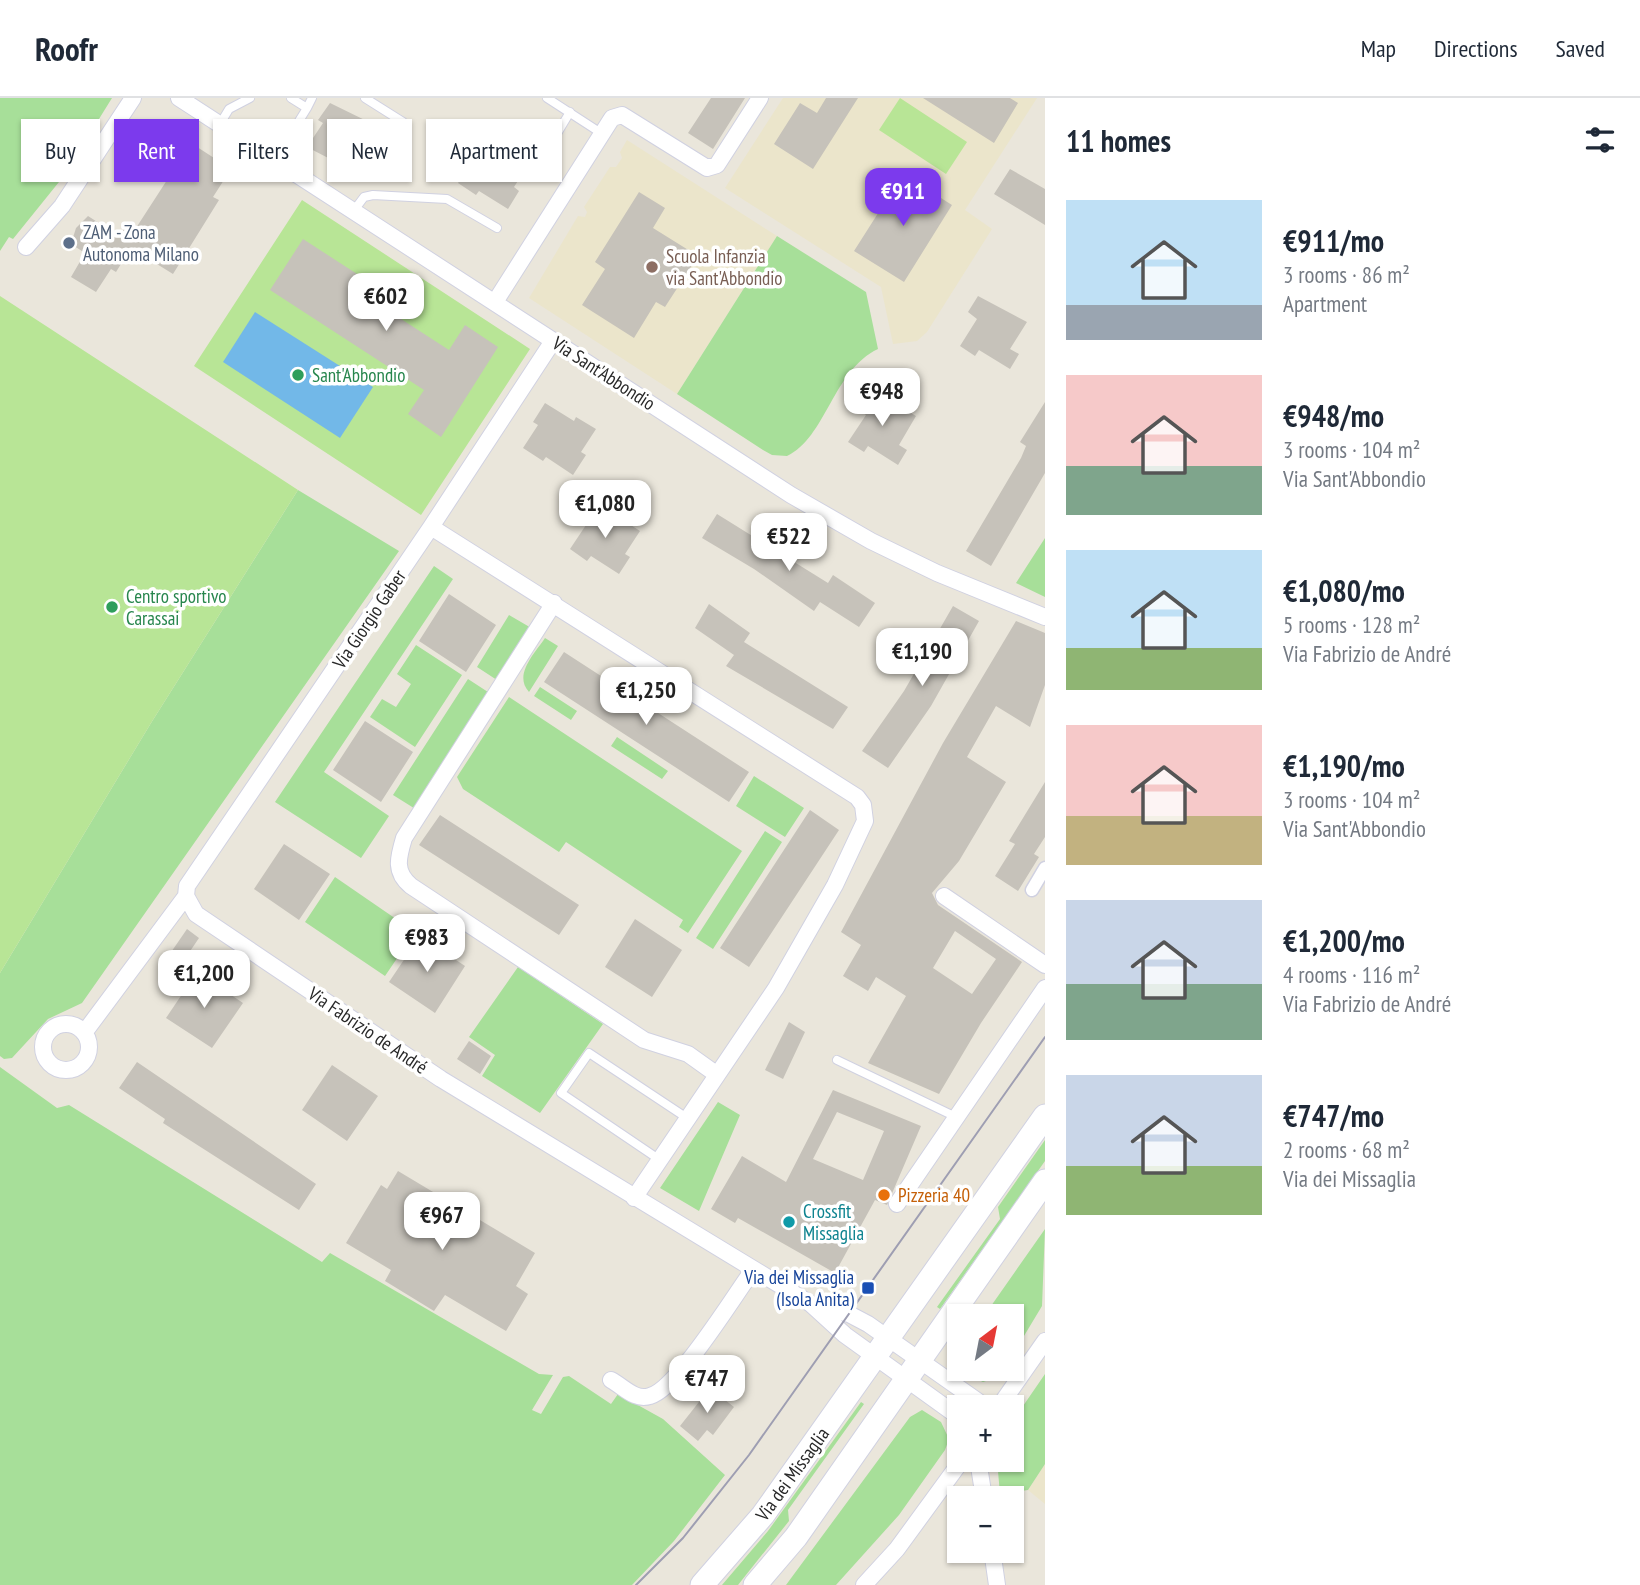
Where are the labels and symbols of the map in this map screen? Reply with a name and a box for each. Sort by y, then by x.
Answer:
pin: €911 [862,169,944,228]
place label: ZAM - Zona Autonoma Milano [83,220,199,266]
marker: ZAM - Zona Autonoma Milano [61,235,77,251]
place label: Scuola Infanzia via Sant'Abbondio [666,244,783,290]
marker: Scuola Infanzia via Sant'Abbondio [644,259,660,275]
pin: €602 [345,274,427,333]
street label: Via Sant'Abbondio [547,330,660,415]
place label: Sant'Abbondio [312,363,405,387]
marker: Sant'Abbondio [290,367,306,383]
pin: €948 [841,368,923,428]
pin: €1,080 [548,480,662,540]
pin: €522 [748,514,830,573]
street label: Via Giorgio Gaber [327,564,411,674]
place label: Centro sportivo Carassai [126,584,227,630]
marker: Centro sportivo Carassai [104,599,120,615]
pin: €1,190 [865,628,979,688]
pin: €1,250 [589,668,703,727]
pin: €983 [386,914,468,974]
pin: €1,200 [147,950,261,1010]
street label: Via Fabrizio de André [303,981,432,1079]
place label: Pizzeria 40 [898,1183,970,1207]
marker: Pizzeria 40 [876,1187,892,1203]
pin: €967 [401,1192,483,1252]
place label: Crossfit Missaglia [803,1199,864,1245]
marker: Crossfit Missaglia [781,1214,797,1230]
place label: Via dei Missaglia (Isola Anita) [743,1265,855,1311]
marker: Via dei Missaglia (Isola Anita) [860,1280,876,1296]
north arrow [947,1304,1024,1381]
pin: €747 [666,1356,748,1415]
street label: Via dei Missaglia [749,1423,834,1526]

